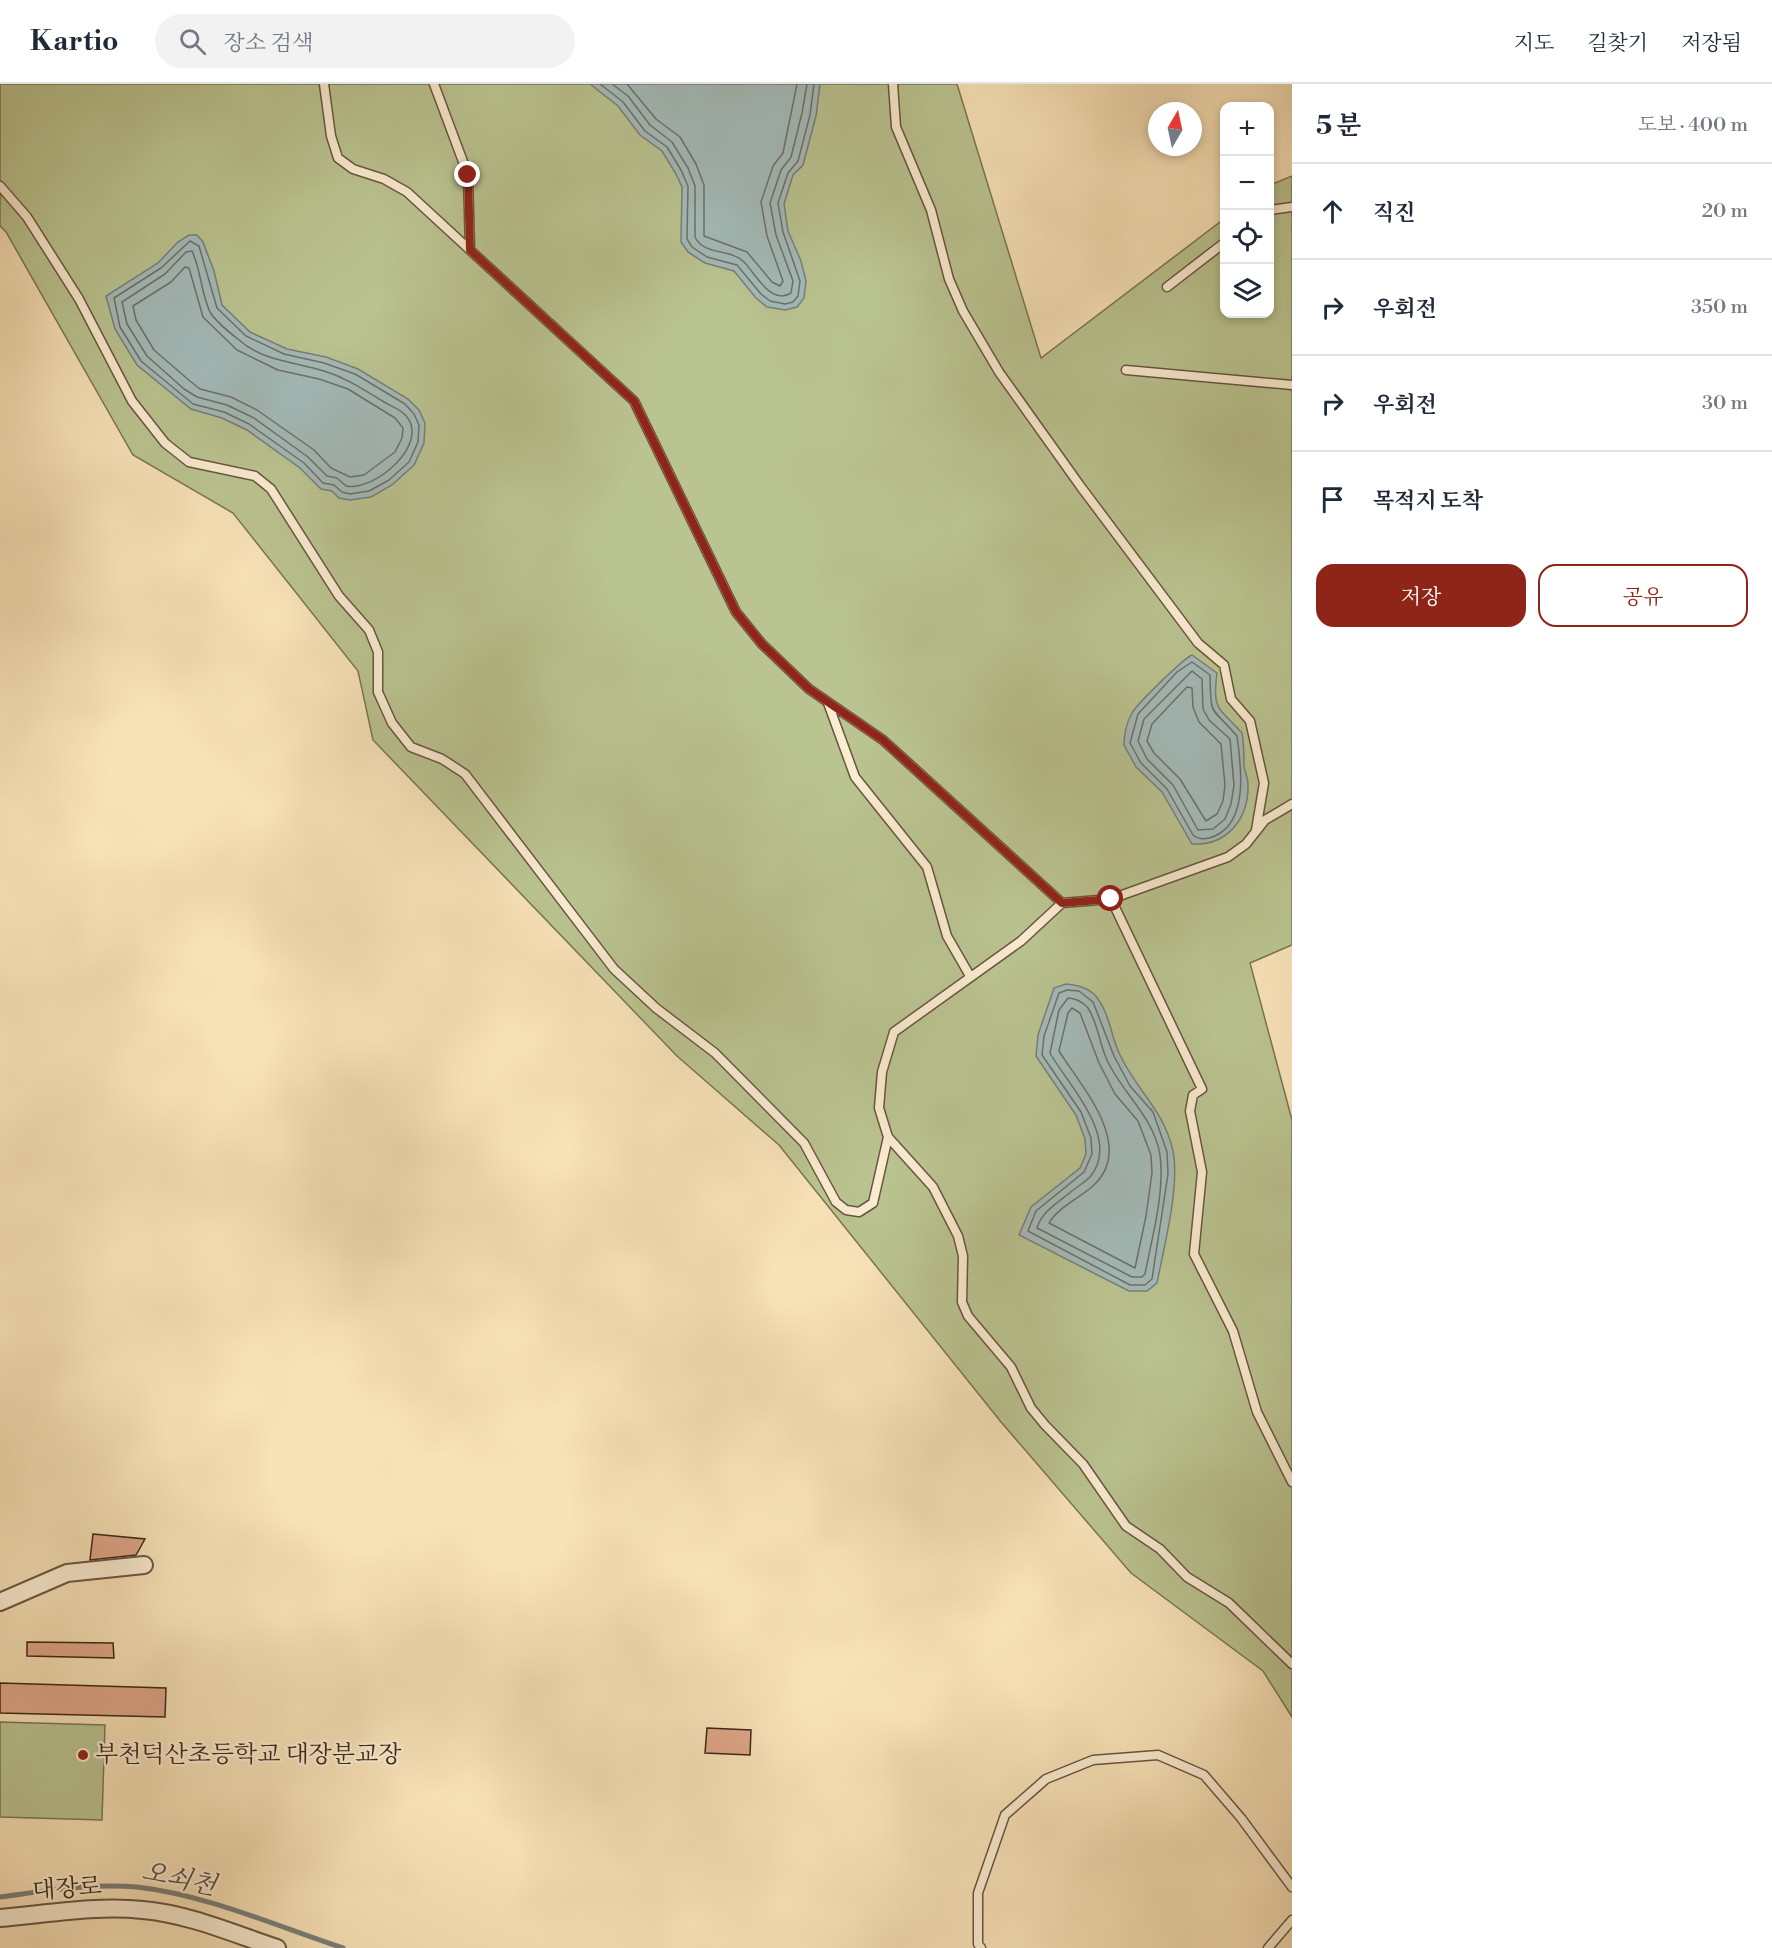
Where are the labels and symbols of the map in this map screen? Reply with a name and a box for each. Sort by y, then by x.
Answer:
north arrow [1148,102,1202,156]
route end [454,161,480,187]
route start [1097,885,1123,911]
place label: 부천덕산초등학교 대장분교장 [95,1740,402,1770]
marker: 부천덕산초등학교 대장분교장 [76,1748,90,1762]
water label: 오쇠천 [139,1856,221,1903]
street label: 대장로 [31,1872,103,1906]

